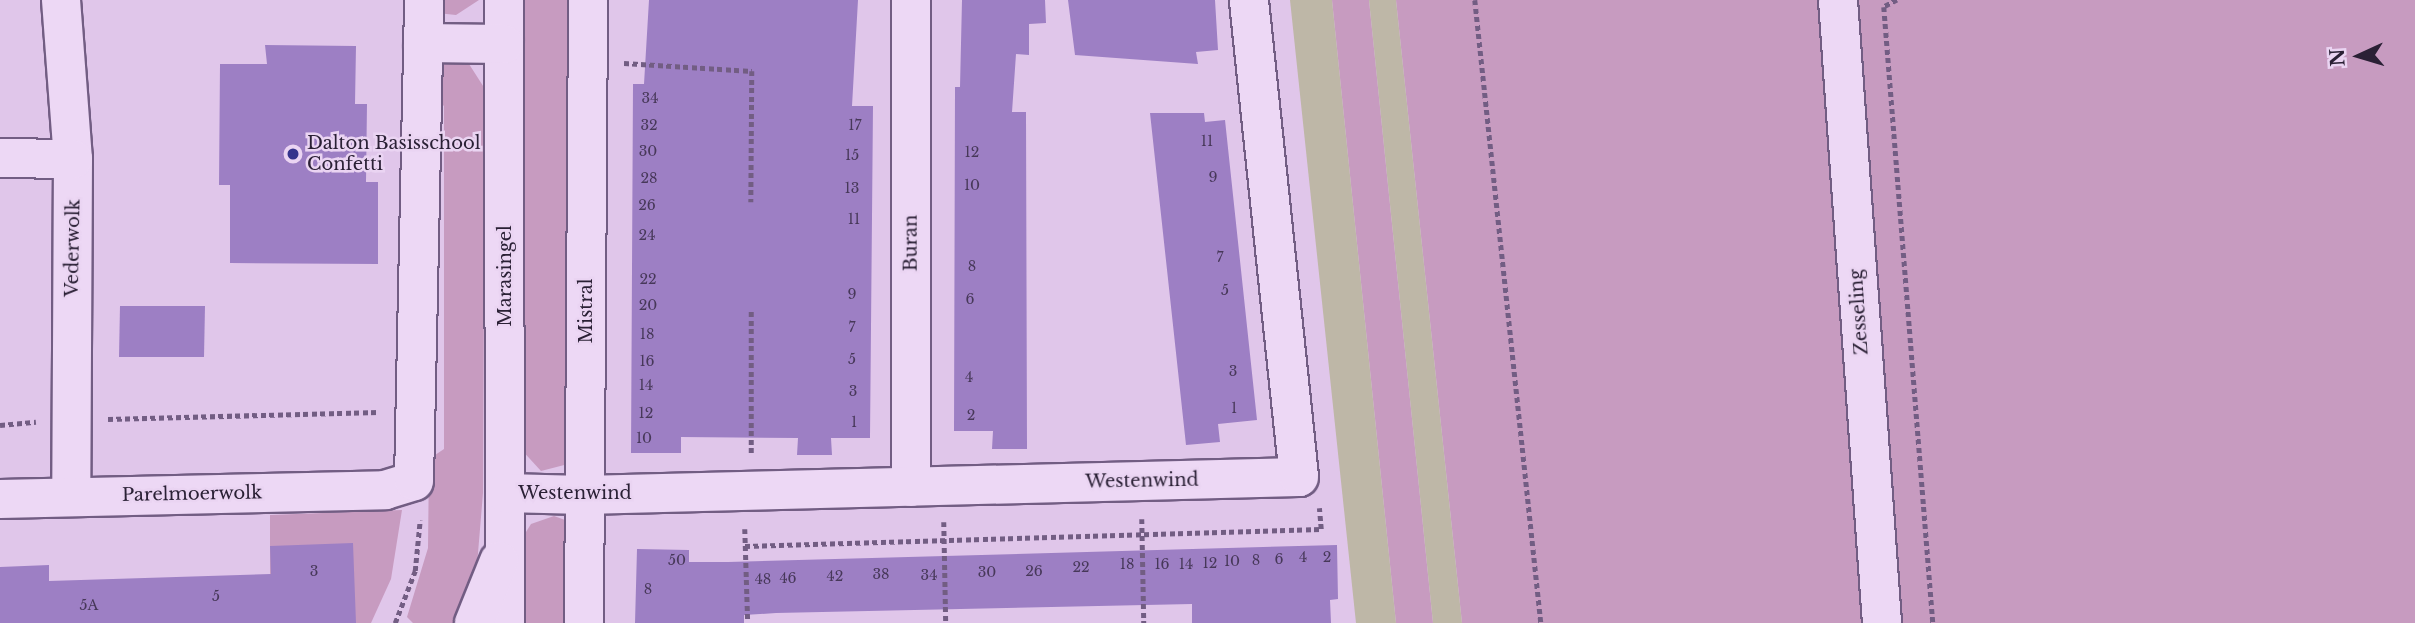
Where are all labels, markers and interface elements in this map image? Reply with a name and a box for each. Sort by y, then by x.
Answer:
north arrow [2324,21,2394,91]
text: N [2325,48,2350,67]
house number: 34 [642,90,658,106]
house number: 32 [640,117,658,133]
house number: 17 [848,117,862,133]
place label: Dalton Basisschool Confetti [307,133,481,176]
house number: 11 [1201,133,1213,149]
house number: 30 [639,143,657,159]
house number: 12 [965,144,979,160]
marker: Dalton Basisschool Confetti [285,146,301,162]
house number: 15 [845,147,859,163]
house number: 9 [1208,169,1218,185]
house number: 28 [640,170,658,186]
house number: 10 [964,177,980,193]
house number: 13 [845,180,859,196]
house number: 26 [638,197,656,213]
street label: Vederwolk [61,199,85,297]
house number: 11 [848,211,860,227]
street label: Buran [900,215,922,271]
street label: Marasingel [494,225,516,327]
house number: 24 [639,227,655,243]
house number: 7 [1216,249,1224,265]
house number: 8 [968,258,976,274]
street label: Zesseling [1845,268,1873,356]
house number: 22 [639,271,657,287]
street label: Mistral [575,278,597,344]
house number: 5 [1221,282,1229,298]
house number: 9 [847,286,857,302]
house number: 6 [965,291,975,307]
house number: 20 [639,297,657,313]
house number: 7 [848,319,856,335]
house number: 18 [640,326,654,342]
house number: 5 [848,351,856,367]
house number: 16 [639,353,655,369]
house number: 3 [1229,363,1237,379]
house number: 4 [965,369,973,385]
house number: 14 [639,377,653,393]
house number: 3 [849,383,857,399]
house number: 1 [1231,400,1237,416]
house number: 12 [639,405,653,421]
house number: 2 [967,407,975,423]
house number: 1 [851,414,857,430]
house number: 10 [636,430,652,446]
street label: Westenwind [1085,469,1199,493]
street label: Parelmoerwolk [122,482,262,506]
street label: Westenwind [518,482,632,504]
house number: 4 [1299,549,1307,565]
house number: 2 [1323,549,1331,565]
house number: 6 [1274,551,1284,567]
house number: 50 [668,552,686,568]
house number: 8 [1252,552,1260,568]
house number: 10 [1224,553,1240,569]
house number: 12 [1203,555,1217,571]
house number: 18 [1120,556,1134,572]
house number: 16 [1154,556,1170,572]
house number: 14 [1179,556,1193,572]
house number: 22 [1072,559,1090,575]
house number: 3 [310,563,318,579]
house number: 26 [1025,563,1043,579]
house number: 30 [978,564,996,580]
house number: 38 [872,566,890,582]
house number: 34 [921,567,937,583]
house number: 42 [827,568,843,584]
house number: 46 [779,570,797,586]
house number: 48 [755,571,771,587]
house number: 8 [644,581,652,597]
house number: 5 [212,588,220,604]
house number: 5A [80,597,98,613]

